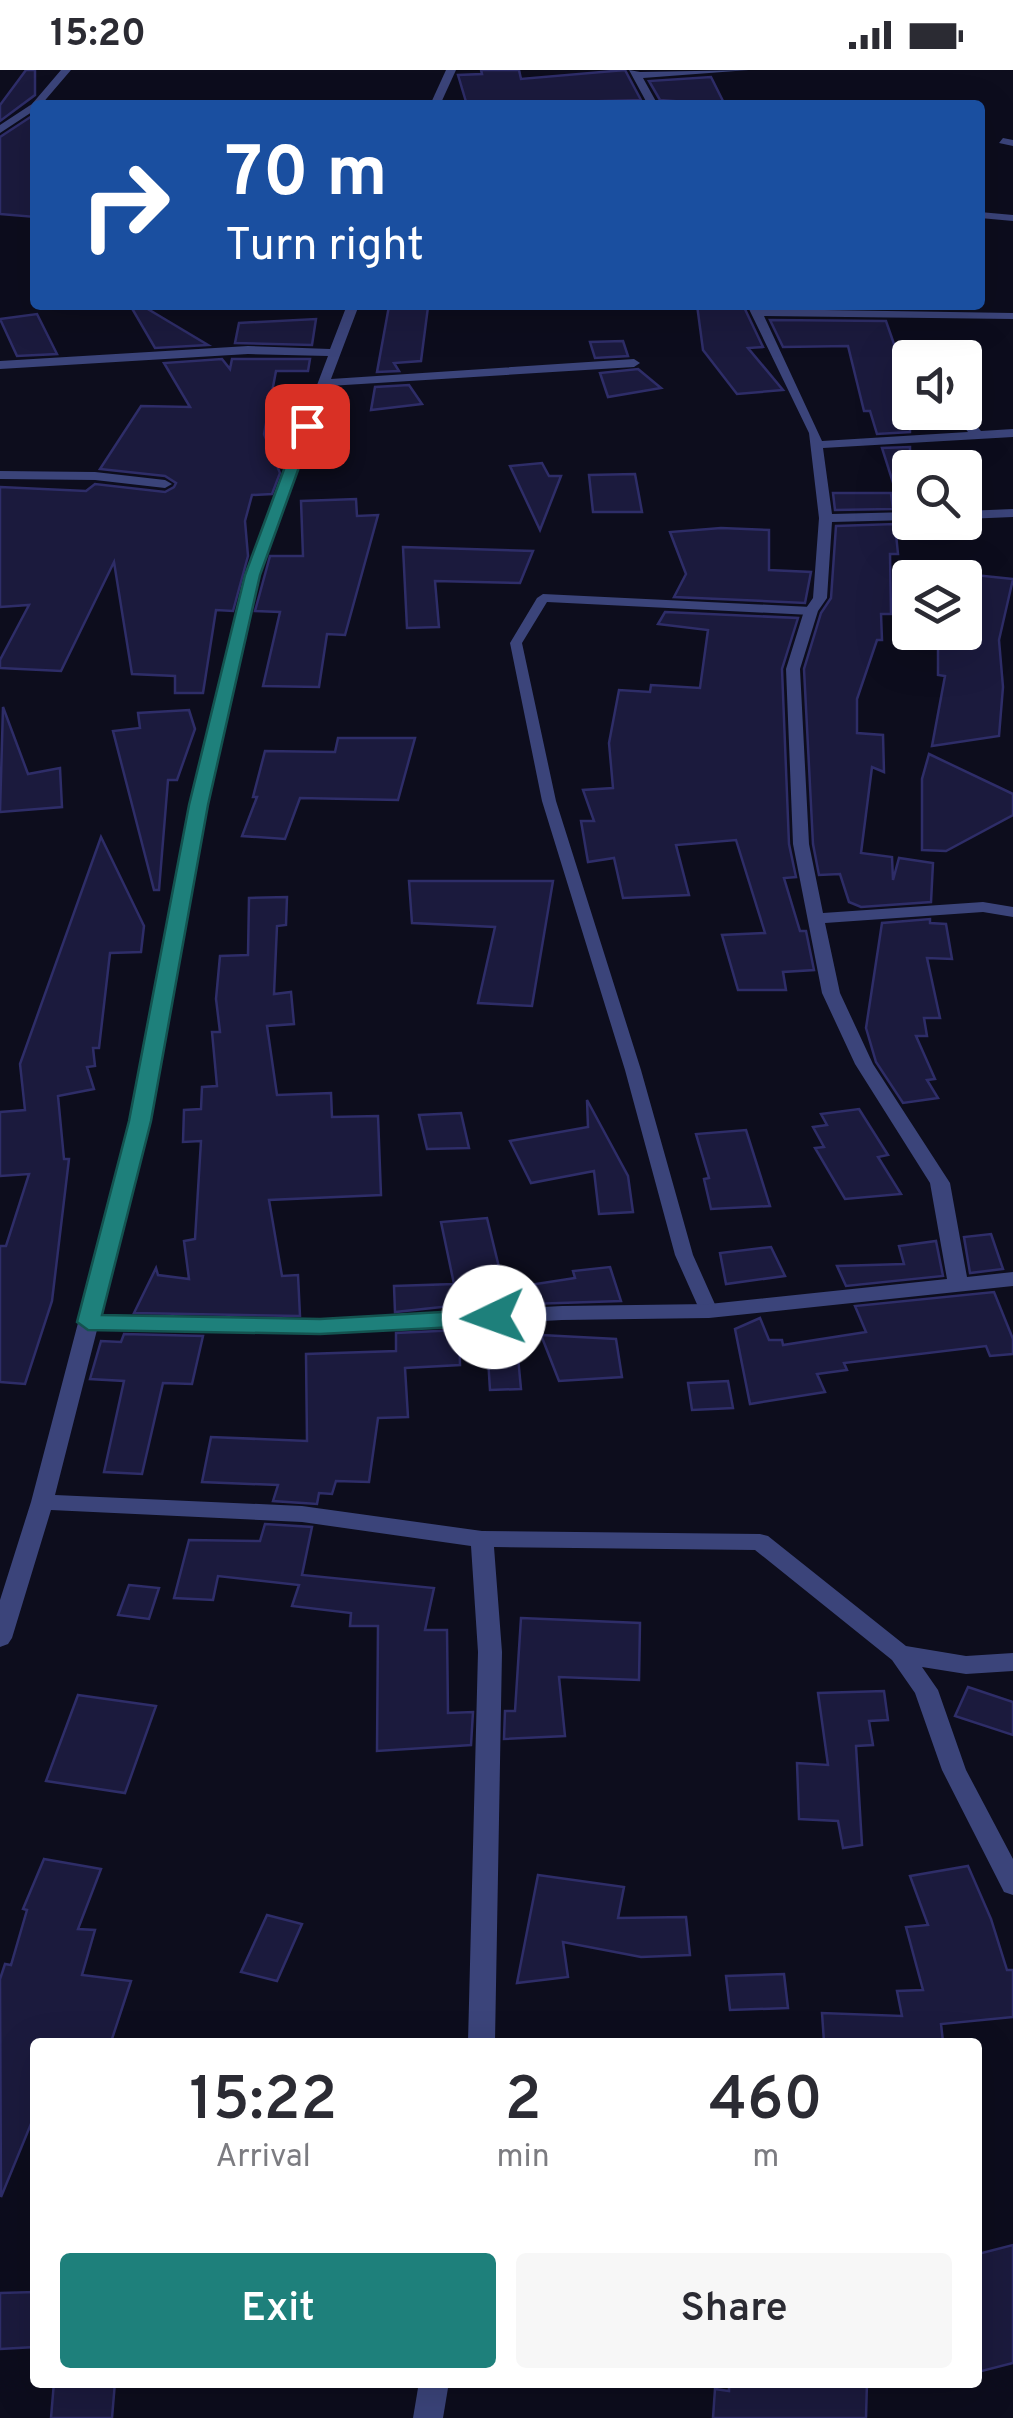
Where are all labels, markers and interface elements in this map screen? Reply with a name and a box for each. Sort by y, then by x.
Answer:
text: 15:20 [50,11,146,60]
text: 70 m [225,132,388,221]
icon: right [60,140,190,270]
text: Turn right [225,219,424,276]
map controls [892,340,982,650]
button: sound [892,340,982,430]
pin [265,384,350,469]
icon: arrive [280,399,335,454]
button: search [892,450,982,540]
button: layers [892,560,982,650]
position arrow [442,1265,546,1369]
text: 15:22 [189,2065,337,2141]
text: 2 [505,2065,541,2141]
text: 460 [709,2065,823,2141]
text: Arrival [216,2138,311,2178]
text: min [496,2138,550,2178]
text: m [752,2138,779,2178]
button: Exit [60,2253,496,2368]
button: Share [516,2253,952,2368]

